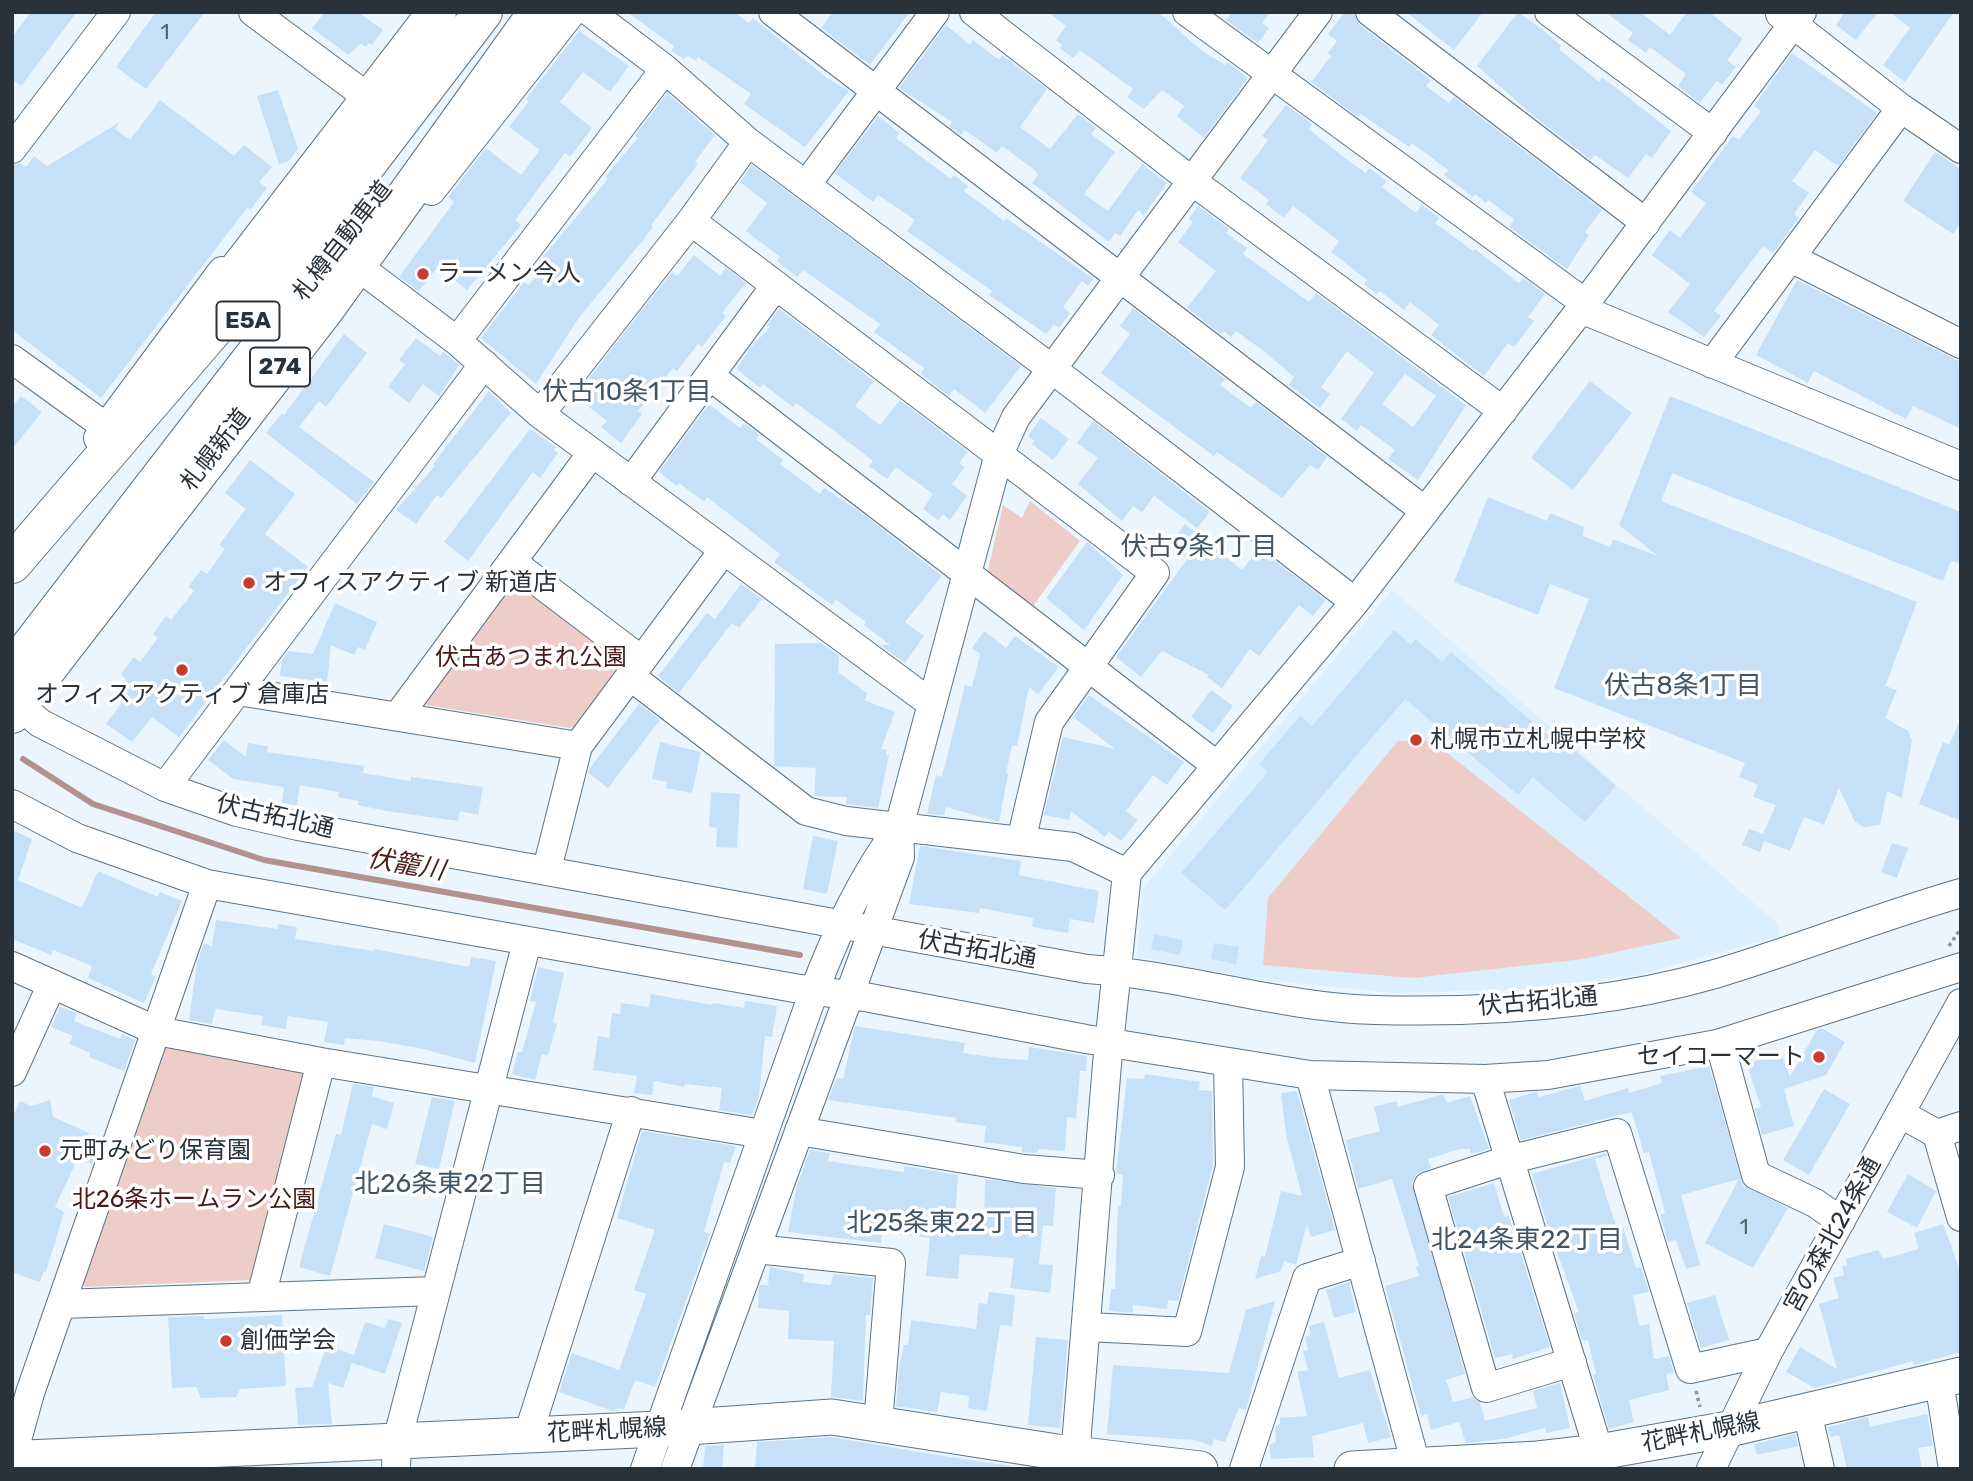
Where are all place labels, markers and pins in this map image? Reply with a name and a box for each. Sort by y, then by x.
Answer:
place label: ラーメン今人 [437,260,581,288]
marker: ラーメン今人 [415,266,431,282]
place label: オフィスアクティブ 新道店 [263,569,557,597]
marker: オフィスアクティブ 新道店 [241,575,257,591]
marker: オフィスアクティブ 倉庫店 [174,662,190,678]
place label: オフィスアクティブ 倉庫店 [35,681,329,709]
place label: 札幌市立札幌中学校 [1430,726,1646,754]
marker: 札幌市立札幌中学校 [1408,732,1424,748]
place label: セイコーマート [1637,1043,1805,1071]
marker: セイコーマート [1811,1049,1827,1065]
place label: 元町みどり保育園 [59,1137,251,1165]
marker: 元町みどり保育園 [37,1143,53,1159]
place label: 創価学会 [240,1327,336,1355]
marker: 創価学会 [218,1333,234,1349]

